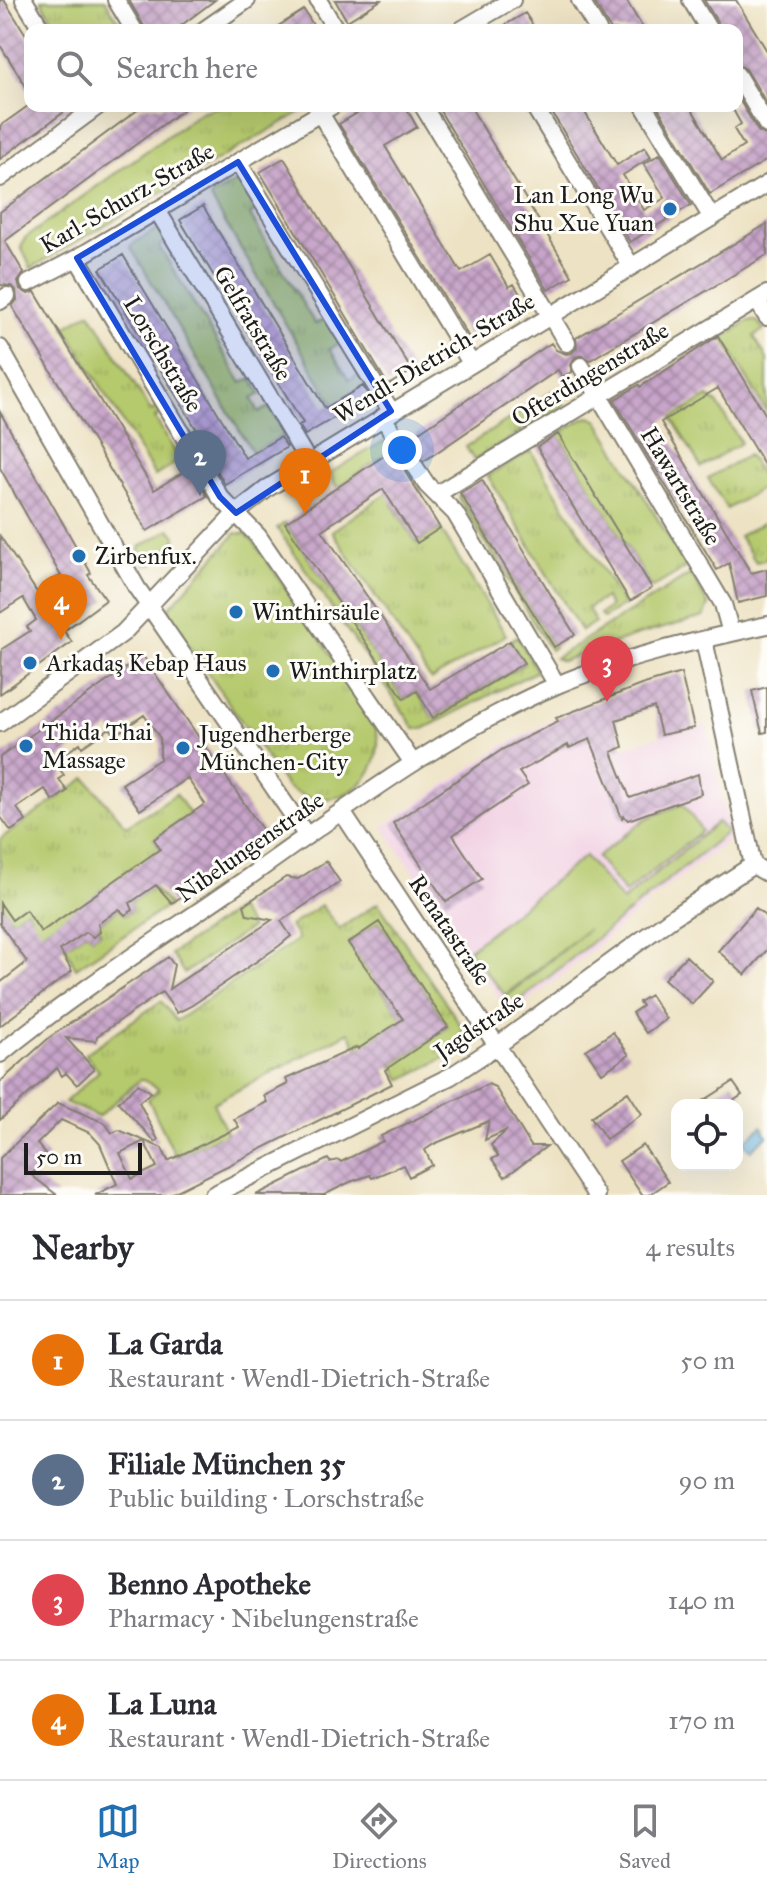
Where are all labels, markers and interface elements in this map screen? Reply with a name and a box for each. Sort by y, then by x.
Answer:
search box [24,24,743,112]
icon: search [52,46,96,90]
text: Search here [116,50,258,86]
street label: Karl-Schurz-Straße [35,136,219,260]
place label: Lan Long Wu Shu Xue Yuan [513,180,654,238]
marker: Lan Long Wu Shu Xue Yuan [661,200,679,218]
street label: Gelfratstraße [207,260,299,386]
street label: Wendl-Dietrich-Straße [328,286,540,430]
street label: Lorschstraße [117,291,209,417]
street label: Ofterdingenstraße [506,315,674,433]
street label: Hawartstraße [634,421,728,551]
pin: 2 [174,430,226,496]
your location [382,430,422,470]
pin: 1 [279,448,331,514]
place label: Zirbenfux. [95,541,197,571]
marker: Zirbenfux. [70,547,88,565]
pin: 4 [35,574,87,640]
place label: Winthirsäule [252,597,380,627]
marker: Winthirsäule [227,603,245,621]
pin: 3 [581,636,633,702]
place label: Arkadaş Kebap Haus [45,648,247,678]
marker: Arkadaş Kebap Haus [21,654,39,672]
place label: Winthirplatz [289,656,417,686]
marker: Winthirplatz [264,662,282,680]
place label: Thida Thai Massage [42,717,153,775]
place label: Jugendherberge München-City [196,719,351,777]
marker: Thida Thai Massage [17,737,35,755]
marker: Jugendherberge München-City [174,739,192,757]
street label: Nibelungenstraße [170,785,330,909]
street label: Renatastraße [402,869,498,991]
street label: Jagdstraße [426,985,529,1068]
map controls [671,1099,743,1171]
button: locate [671,1099,743,1171]
scale bar [24,1139,142,1175]
text: 50 m [36,1143,82,1170]
text: Nearby [32,1227,134,1268]
text: 4 results [646,1231,735,1263]
text: La Garda [108,1326,223,1362]
text: 1 [53,1344,63,1376]
text: 50 m [680,1344,735,1376]
text: Restaurant · Wendl-Dietrich-Straße [108,1362,490,1394]
text: Filiale München 35 [108,1446,345,1482]
text: 2 [52,1464,64,1496]
text: 90 m [678,1464,735,1496]
text: Public building · Lorschstraße [108,1482,424,1514]
text: Benno Apotheke [108,1566,311,1602]
text: 3 [53,1584,63,1616]
text: 140 m [668,1584,735,1616]
text: Pharmacy · Nibelungenstraße [108,1602,419,1634]
text: La Luna [108,1686,216,1722]
text: 4 [51,1704,65,1736]
text: 170 m [668,1704,735,1736]
text: Restaurant · Wendl-Dietrich-Straße [108,1722,490,1754]
tab: Map [96,1799,140,1874]
tab: Directions [332,1799,427,1874]
tab: Saved [619,1799,671,1874]

